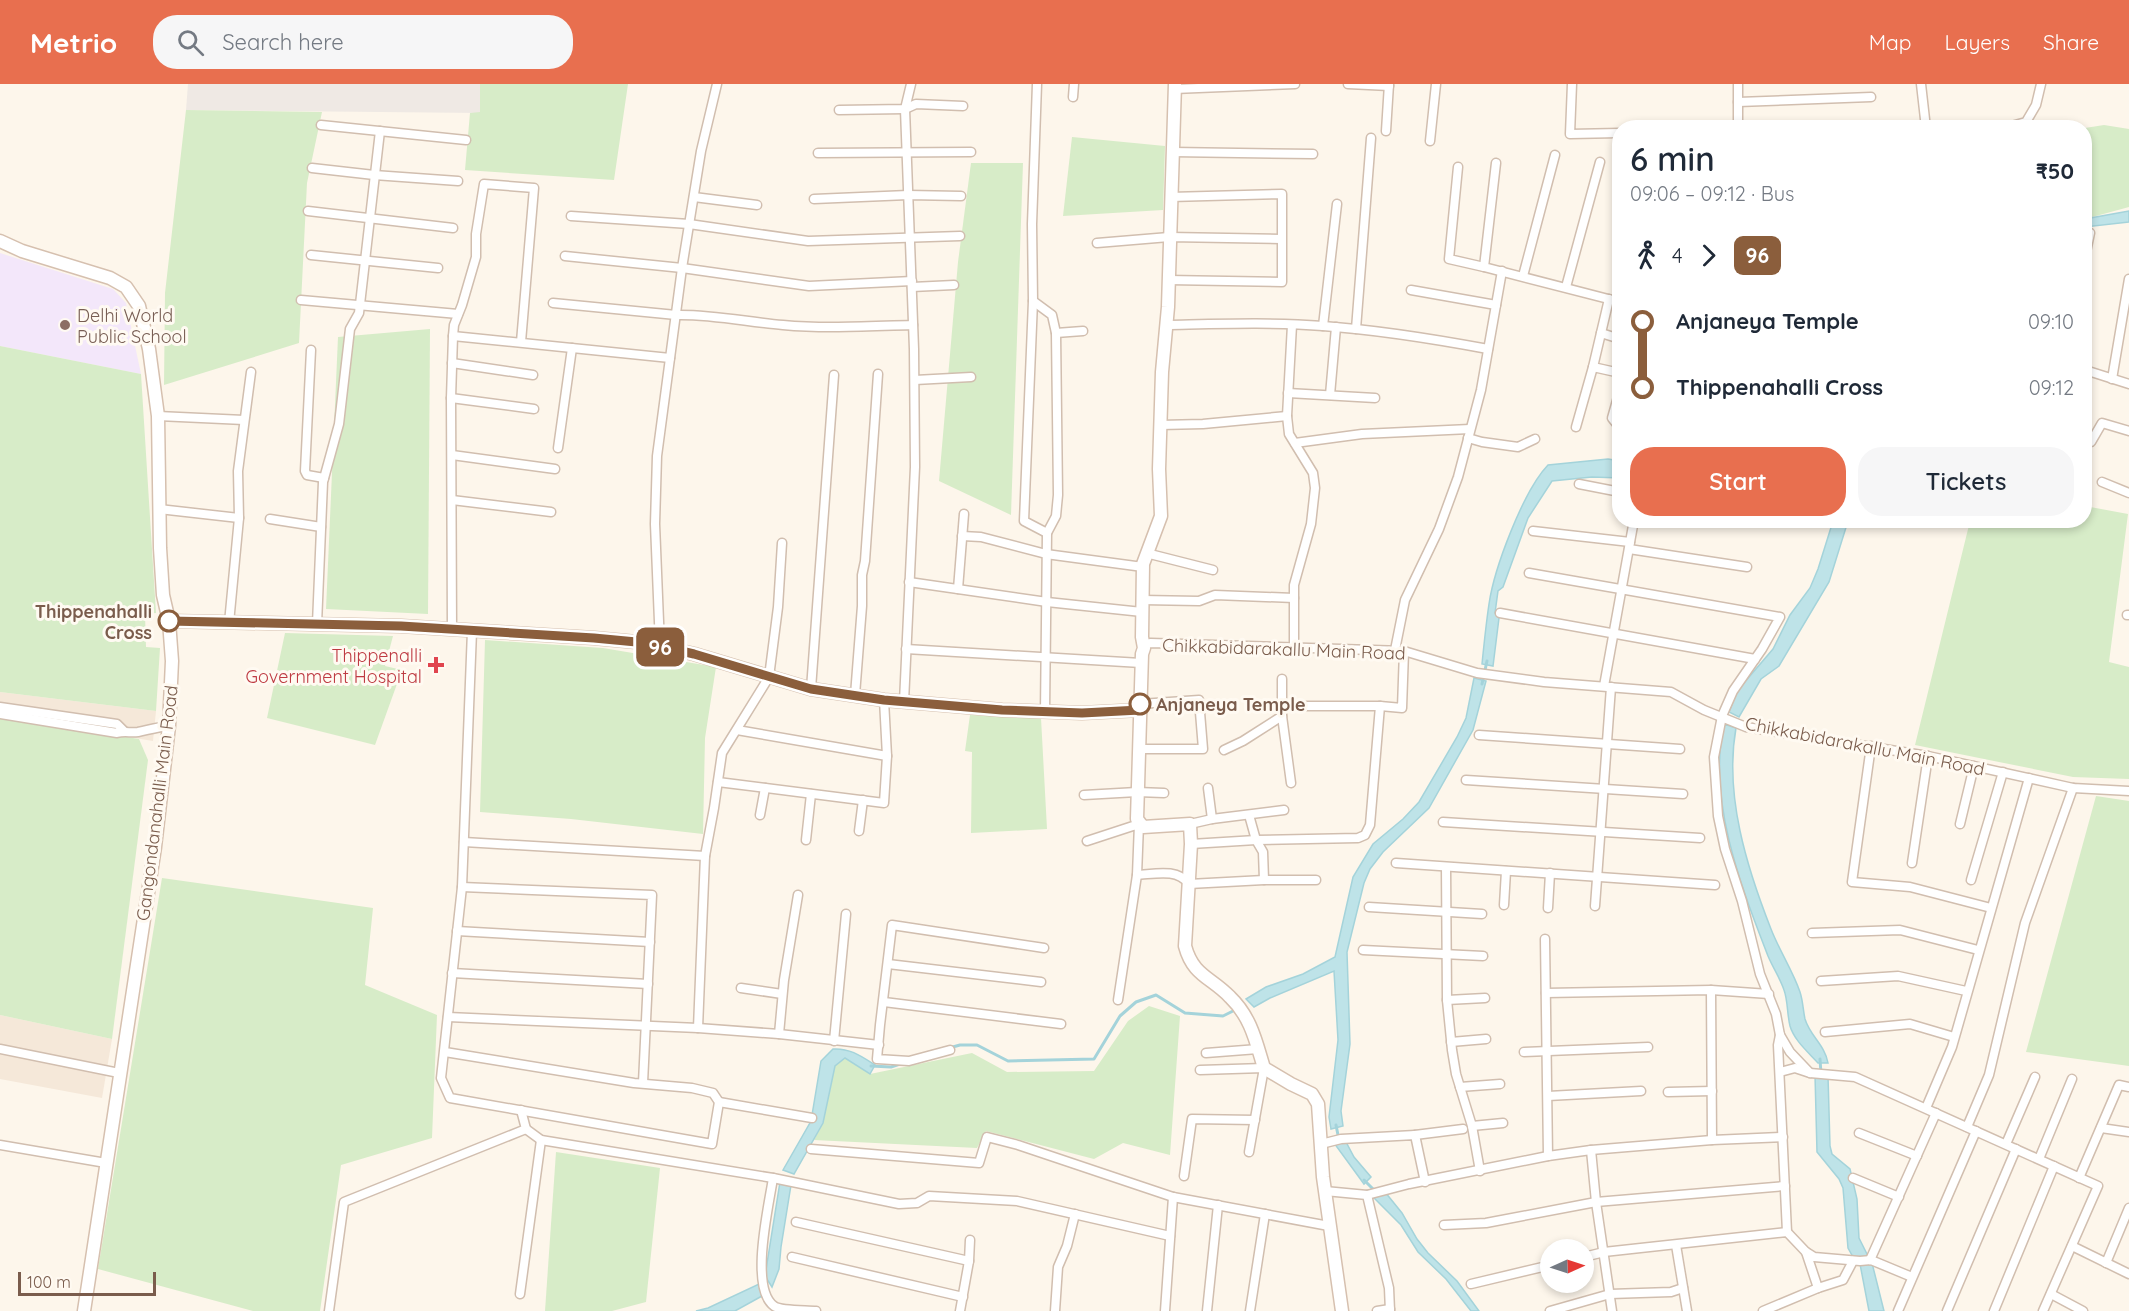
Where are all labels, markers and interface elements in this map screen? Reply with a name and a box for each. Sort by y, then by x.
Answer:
search box [153,15,573,69]
text: Metrio [30,25,117,60]
icon: search [174,26,207,59]
text: Search here [222,28,344,56]
text: Map [1869,29,1912,55]
text: Layers [1945,29,2010,55]
text: Share [2043,29,2099,55]
text: 6 min [1630,138,1715,179]
text: ₹50 [2036,157,2074,185]
text: 09:06 – 09:12 · Bus [1630,181,1794,206]
icon: walk [1630,239,1663,272]
icon: forward [1692,239,1725,272]
text: 96 [1746,242,1769,268]
text: 4 [1672,243,1683,268]
place label: Delhi World Public School [77,304,187,348]
text: Anjaneya Temple [1676,307,1859,335]
text: 09:10 [2028,309,2074,334]
marker: Delhi World Public School [58,318,72,332]
text: Thippenahalli Cross [1676,373,1883,401]
text: 09:12 [2029,375,2074,400]
button: Start [1630,447,1846,516]
button: Tickets [1858,447,2074,516]
place label: Thippenahalli Cross [35,600,152,644]
marker: Thippenahalli Cross [158,610,180,632]
line badge: 96 [633,628,687,666]
street label: Chikkabidarakallu Main Road [1162,633,1406,665]
text: 96 [648,634,672,660]
place label: Thippenalli Government Hospital [246,644,422,688]
marker: Thippenalli Government Hospital [427,656,445,674]
street label: Gangondanahalli Main Road [131,684,183,922]
marker: Anjaneya Temple [1129,693,1151,715]
place label: Anjaneya Temple [1156,693,1306,716]
street label: Chikkabidarakallu Main Road [1743,711,1987,781]
north arrow [1540,1239,1594,1293]
map controls [1540,1239,1594,1293]
scale bar [18,1269,156,1296]
text: 100 m [27,1272,71,1292]

